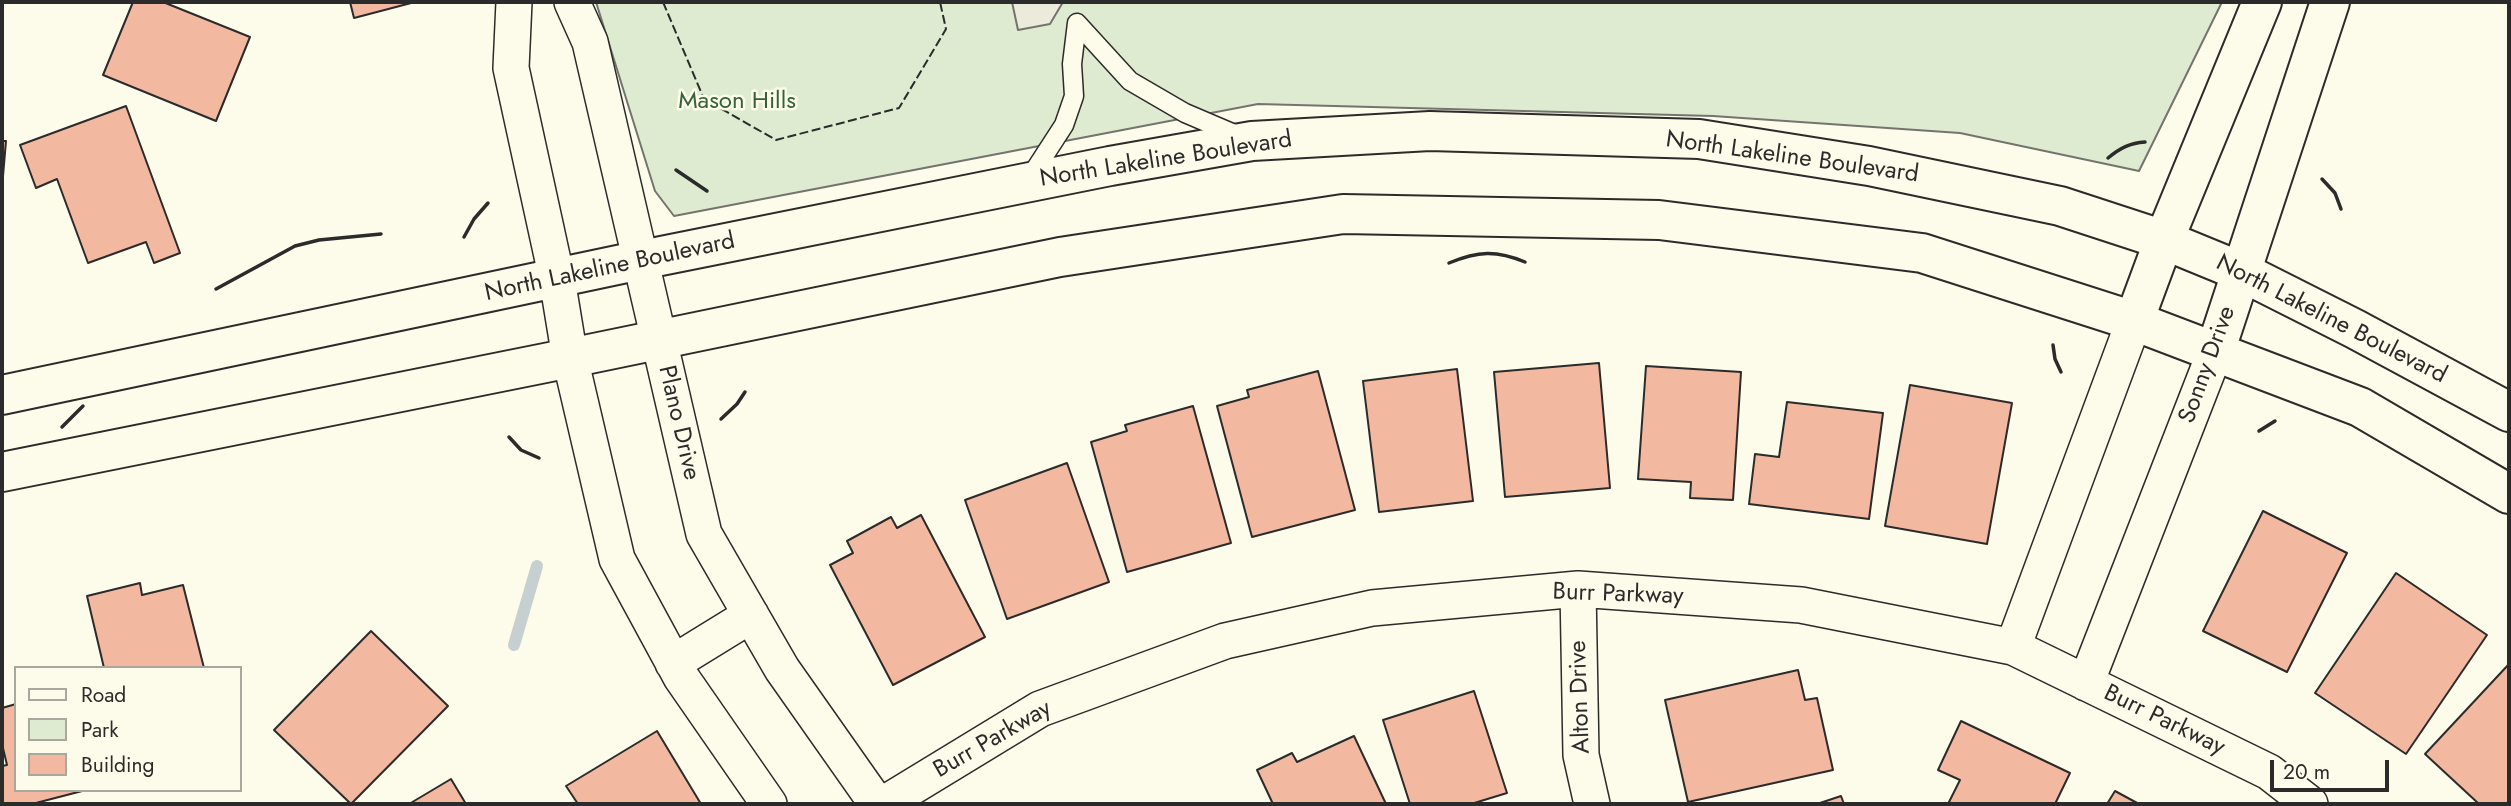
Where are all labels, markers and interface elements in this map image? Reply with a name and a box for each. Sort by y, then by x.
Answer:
park label: Mason Hills [678,88,796,116]
street label: North Lakeline Boulevard [1038,126,1294,194]
street label: North Lakeline Boulevard [1664,126,1920,190]
street label: North Lakeline Boulevard [482,227,738,309]
street label: North Lakeline Boulevard [2211,249,2451,391]
street label: Sonny Drive [2174,303,2242,427]
street label: Plano Drive [651,363,705,483]
street label: Burr Parkway [1552,578,1684,612]
street label: Alton Drive [1565,640,1597,754]
legend [14,666,242,792]
street label: Burr Parkway [2099,679,2229,763]
text: Road [81,680,126,710]
street label: Burr Parkway [929,695,1057,785]
text: Park [81,715,118,745]
scale bar [2273,746,2392,790]
text: Building [81,750,154,780]
text: 20 m [2283,757,2330,787]

